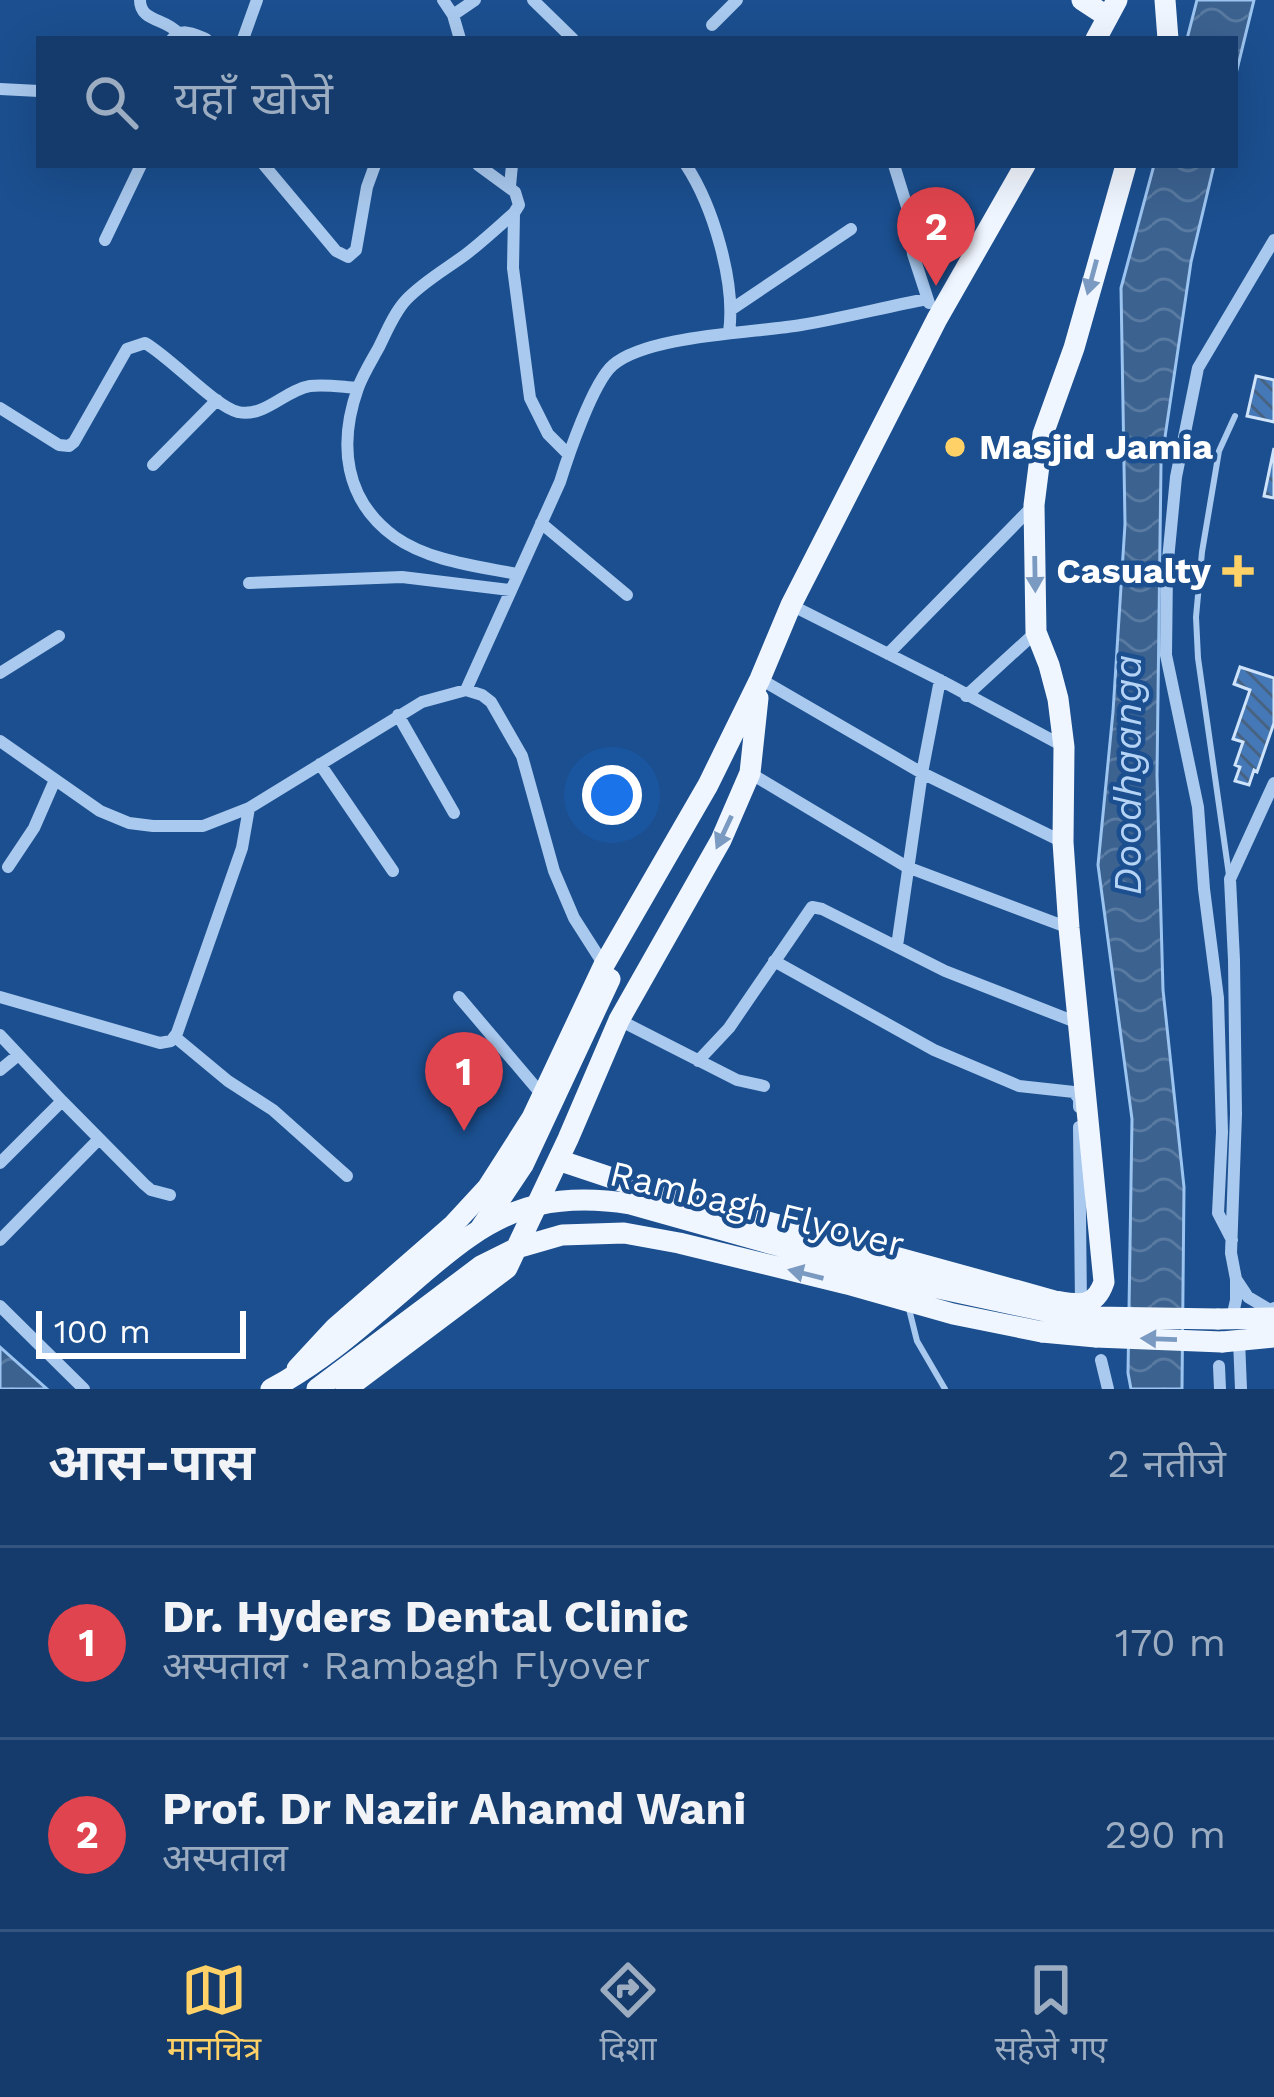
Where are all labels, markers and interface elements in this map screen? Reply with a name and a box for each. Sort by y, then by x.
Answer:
search box [36,36,1238,168]
icon: search [78,69,144,135]
text: यहाँ खोजें [174,72,333,125]
pin: 2 [897,187,975,286]
one-way arrow [1082,259,1101,296]
place label: Masjid Jamia [979,426,1213,468]
marker: Masjid Jamia [942,434,968,460]
place label: Casualty [1056,550,1212,592]
marker: Casualty [1222,555,1254,587]
one-way arrow [1025,556,1045,594]
water label: Doodhganga [1105,655,1150,895]
your location [582,765,642,825]
one-way arrow [713,815,733,850]
pin: 1 [425,1032,503,1131]
street label: Rambagh Flyover [606,1152,908,1266]
one-way arrow [787,1264,824,1283]
scale bar [36,1305,246,1358]
text: 100 m [54,1312,151,1351]
one-way arrow [1139,1330,1177,1349]
text: आस-पास [48,1433,255,1492]
text: 2 नतीजे [1107,1441,1226,1486]
text: Dr. Hyders Dental Clinic [162,1590,689,1643]
text: 1 [79,1620,95,1665]
text: 170 m [1115,1620,1226,1665]
text: अस्पताल · Rambagh Flyover [162,1643,650,1688]
text: Prof. Dr Nazir Ahamd Wani [162,1782,746,1835]
text: 2 [75,1812,99,1857]
text: 290 m [1104,1812,1226,1857]
text: अस्पताल [162,1835,288,1880]
tab: मानचित्र [167,1957,261,2073]
tab: दिशा [595,1957,661,2073]
tab: सहेजे गए [995,1957,1107,2073]

